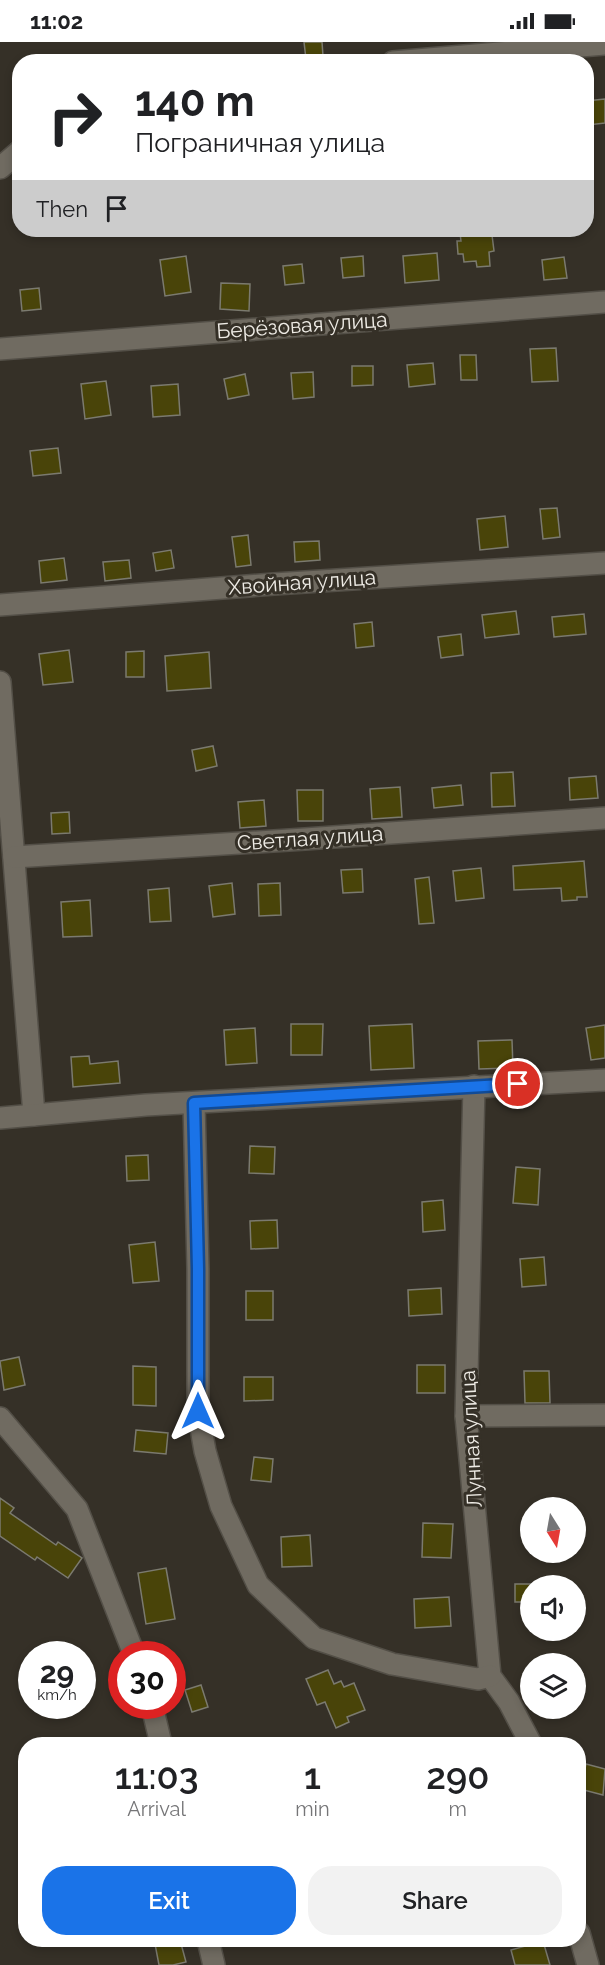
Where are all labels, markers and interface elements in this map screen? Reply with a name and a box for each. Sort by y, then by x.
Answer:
text: 11:02 [30,8,83,34]
text: 140 m [135,77,255,126]
icon: right [36,78,114,156]
text: Пограничная улица [135,127,385,158]
icon: arrive [100,192,133,225]
text: Then [36,196,88,222]
street label: Берёзовая улица [216,307,388,343]
street label: Хвойная улица [227,564,377,600]
street label: Светлая улица [236,820,384,856]
pin [492,1058,543,1109]
icon: arrive [501,1067,534,1100]
street label: Лунная улица [455,1370,487,1508]
position arrow [166,1379,230,1443]
north arrow [520,1497,586,1563]
map controls [520,1497,586,1719]
button: sound [520,1575,586,1641]
speed limit sign: 30 [108,1641,186,1719]
button: layers [520,1653,586,1719]
text: 29 [40,1655,74,1690]
text: km/h [37,1686,77,1704]
text: 11:03 [115,1755,198,1797]
text: 1 [304,1755,321,1797]
text: 290 [426,1755,489,1797]
text: Arrival [127,1797,186,1821]
text: min [295,1797,330,1821]
text: m [449,1797,467,1821]
button: Exit [42,1866,296,1935]
button: Share [308,1866,562,1935]

